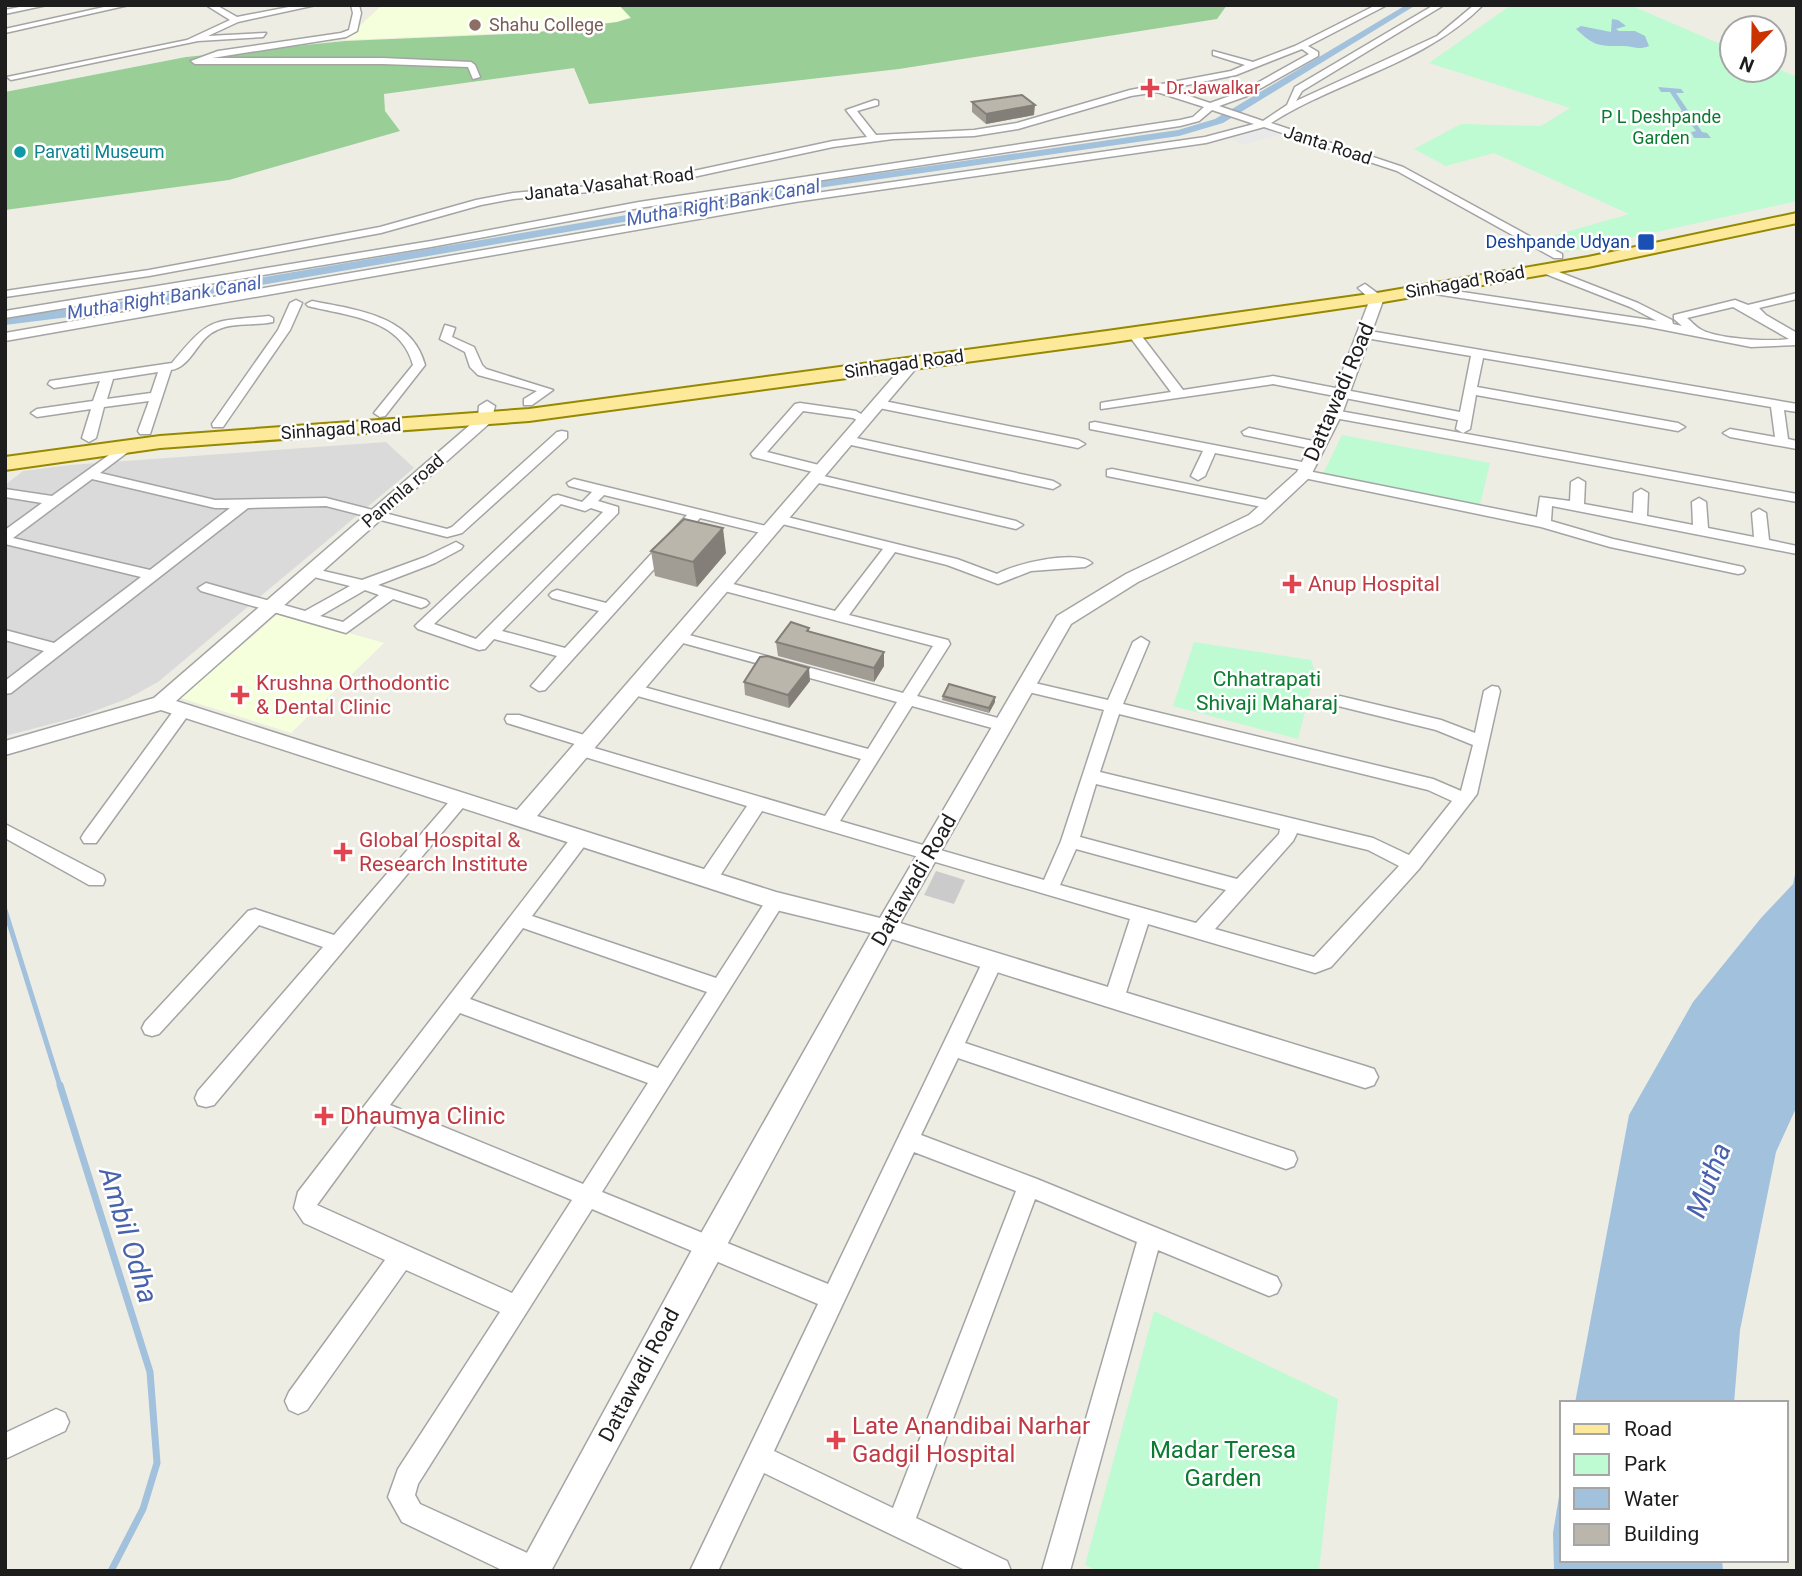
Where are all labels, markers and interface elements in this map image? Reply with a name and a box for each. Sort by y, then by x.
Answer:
place label: Shahu College [489,14,604,35]
north arrow [1718,14,1788,84]
marker: Shahu College [467,17,483,33]
text: N [1736,51,1757,77]
place label: Dr.Jawalkar [1166,77,1260,98]
marker: Dr.Jawalkar [1140,78,1160,98]
park label: P L Deshpande Garden [1601,106,1721,148]
street label: Janta Road [1282,120,1375,169]
place label: Parvati Museum [34,141,165,162]
marker: Parvati Museum [12,144,28,160]
street label: Janata Vasahat Road [523,163,695,204]
water label: Mutha Right Bank Canal [624,174,822,231]
place label: Deshpande Udyan [1485,231,1630,252]
marker: Deshpande Udyan [1636,232,1656,252]
street label: Sinhagad Road [1404,261,1526,302]
water label: Mutha Right Bank Canal [65,271,263,324]
street label: Dattawadi Road [1299,319,1379,465]
street label: Sinhagad Road [843,345,965,382]
street label: Sinhagad Road [280,414,402,443]
street label: Panmla road [357,449,448,532]
place label: Anup Hospital [1308,572,1440,596]
marker: Anup Hospital [1282,574,1302,594]
park label: Chhatrapati Shivaji Maharaj [1196,667,1338,715]
place label: Krushna Orthodontic & Dental Clinic [256,671,449,719]
marker: Krushna Orthodontic & Dental Clinic [230,685,250,705]
street label: Dattawadi Road [867,810,961,950]
place label: Global Hospital & Research Institute [359,828,528,876]
marker: Global Hospital & Research Institute [333,842,353,862]
place label: Dhaumya Clinic [340,1102,505,1130]
marker: Dhaumya Clinic [314,1106,334,1126]
water label: Mutha [1679,1138,1738,1222]
water label: Ambil Odha [92,1161,165,1307]
street label: Dattawadi Road [594,1304,684,1446]
legend [1560,1401,1788,1562]
place label: Late Anandibai Narhar Gadgil Hospital [852,1412,1090,1468]
text: Road [1624,1417,1672,1441]
marker: Late Anandibai Narhar Gadgil Hospital [826,1430,846,1450]
park label: Madar Teresa Garden [1150,1436,1296,1492]
text: Park [1624,1452,1667,1476]
text: Water [1624,1487,1679,1511]
text: Building [1624,1522,1699,1546]

